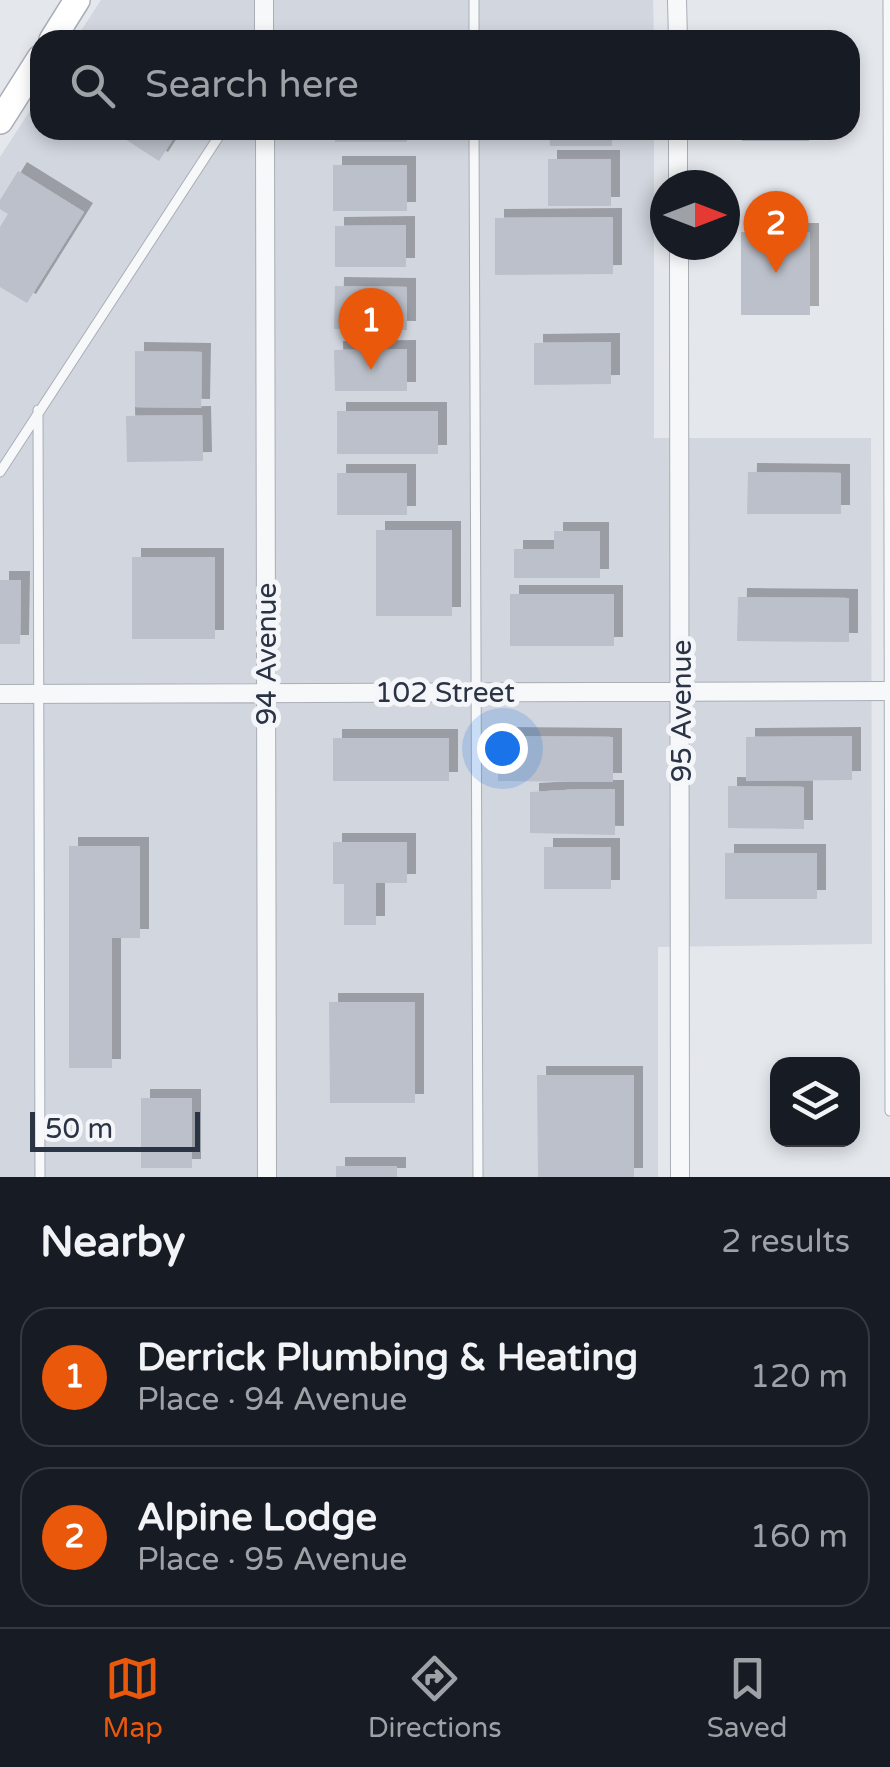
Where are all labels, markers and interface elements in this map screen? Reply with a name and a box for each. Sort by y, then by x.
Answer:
search box [30,30,860,140]
icon: search [65,58,120,113]
text: Search here [145,62,359,108]
north arrow [650,170,740,260]
pin: 2 [744,190,808,273]
pin: 1 [338,288,404,370]
street label: 94 Avenue [250,583,284,725]
street label: 95 Avenue [665,640,699,782]
street label: 102 Street [375,676,515,710]
your location [477,723,528,774]
map controls [770,1057,860,1147]
button: layers [770,1057,860,1147]
scale bar [30,1107,200,1152]
text: 50 m [45,1112,113,1146]
text: Nearby [40,1217,185,1268]
text: 2 results [721,1223,850,1261]
text: Derrick Plumbing & Heating [137,1335,638,1381]
text: 1 [64,1358,85,1396]
text: 120 m [750,1358,848,1396]
text: Place · 94 Avenue [137,1381,407,1419]
text: Alpine Lodge [137,1495,377,1541]
text: 2 [64,1518,85,1556]
text: 160 m [750,1518,848,1556]
text: Place · 95 Avenue [137,1541,407,1579]
tab: Map [102,1651,163,1745]
tab: Directions [368,1651,502,1745]
tab: Saved [707,1651,788,1745]

